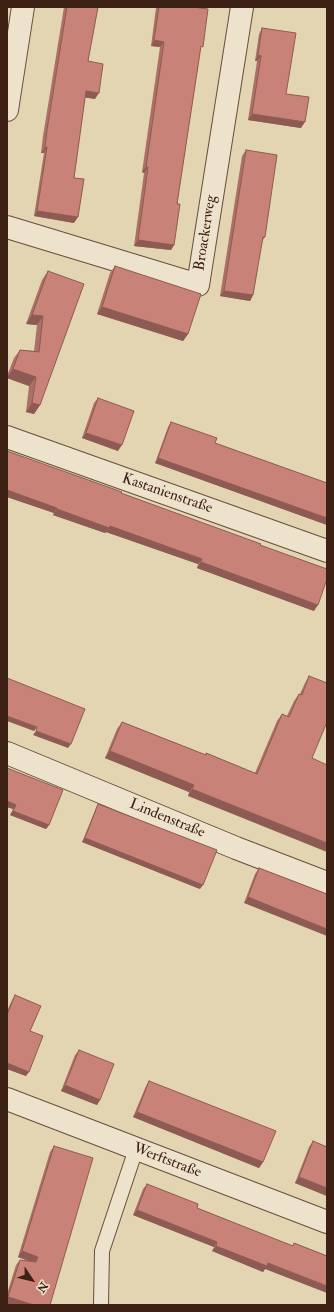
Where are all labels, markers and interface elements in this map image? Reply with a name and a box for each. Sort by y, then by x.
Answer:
street label: Broackerweg [191,194,221,272]
street label: Kastanienstraße [119,470,215,518]
street label: Lindenstraße [127,796,207,842]
street label: Werftstraße [130,1140,204,1182]
north arrow [12,1260,52,1300]
text: N [34,1279,50,1295]

